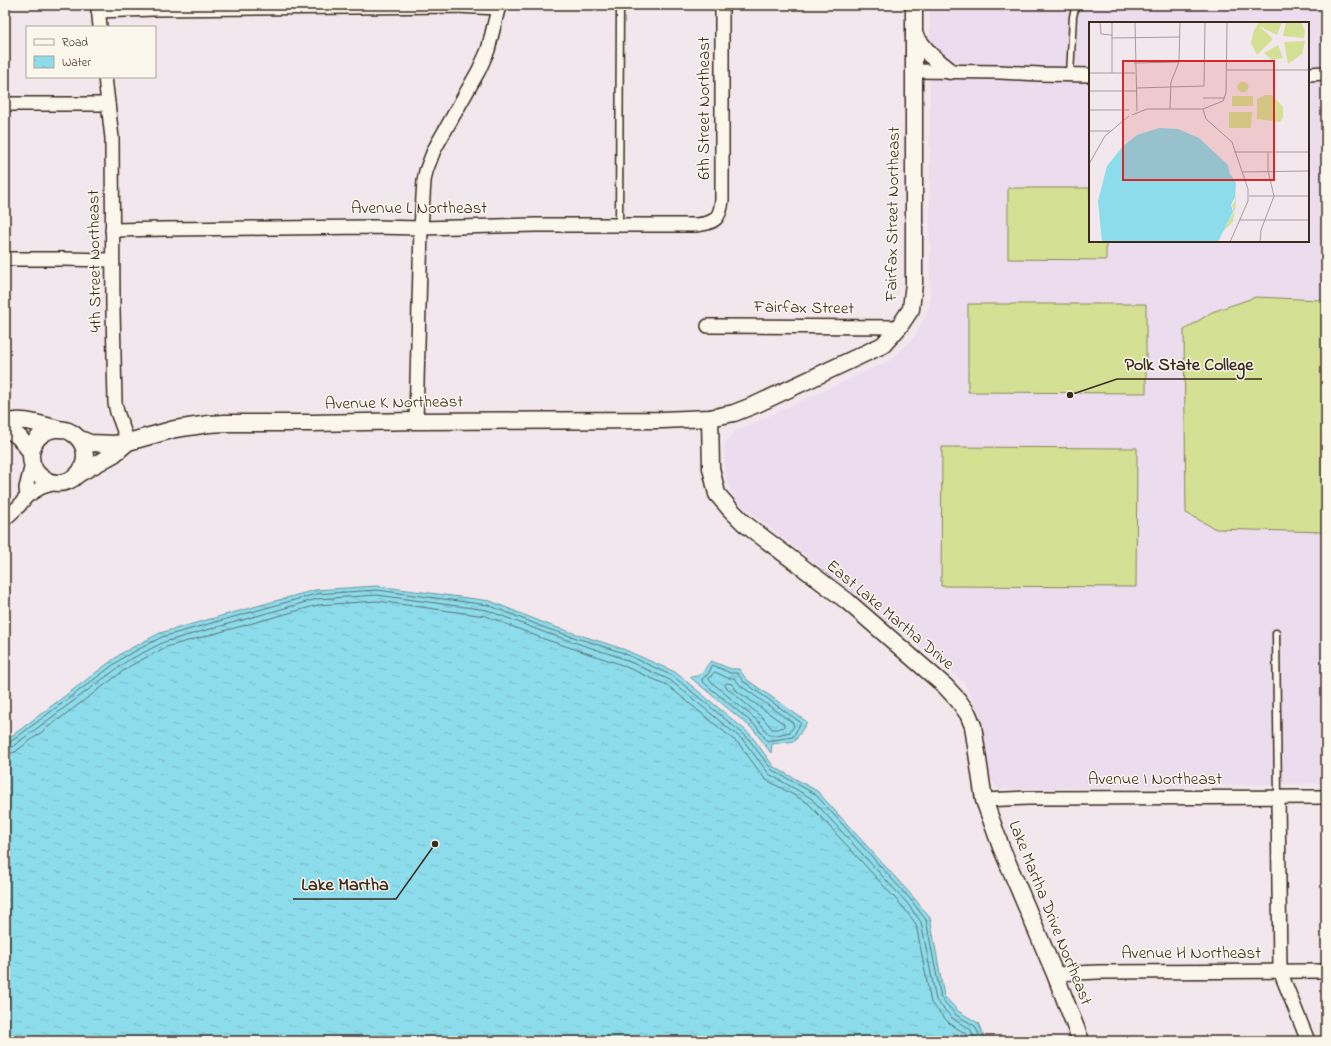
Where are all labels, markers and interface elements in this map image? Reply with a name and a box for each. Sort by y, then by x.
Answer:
inset map [1089,22,1309,242]
legend [26,26,156,78]
text: Road [62,34,88,52]
street label: 6th Street Northeast [692,36,717,180]
text: Water [62,54,91,72]
street label: Fairfax Street Northeast [879,126,907,303]
street label: 4th Street Northeast [81,189,109,333]
street label: Avenue L Northeast [351,196,487,221]
street label: Fairfax Street [753,295,855,321]
callout: Polk State College [1117,349,1262,379]
text: Polk State College [1125,353,1254,380]
street label: Avenue K Northeast [325,389,464,417]
street label: East Lake Martha Drive [821,554,960,676]
street label: Avenue I Northeast [1088,767,1222,792]
street label: Lake Martha Drive Northeast [1002,817,1099,1009]
callout: Lake Martha [293,869,396,899]
text: Lake Martha [301,873,389,899]
street label: Avenue H Northeast [1121,941,1261,966]

